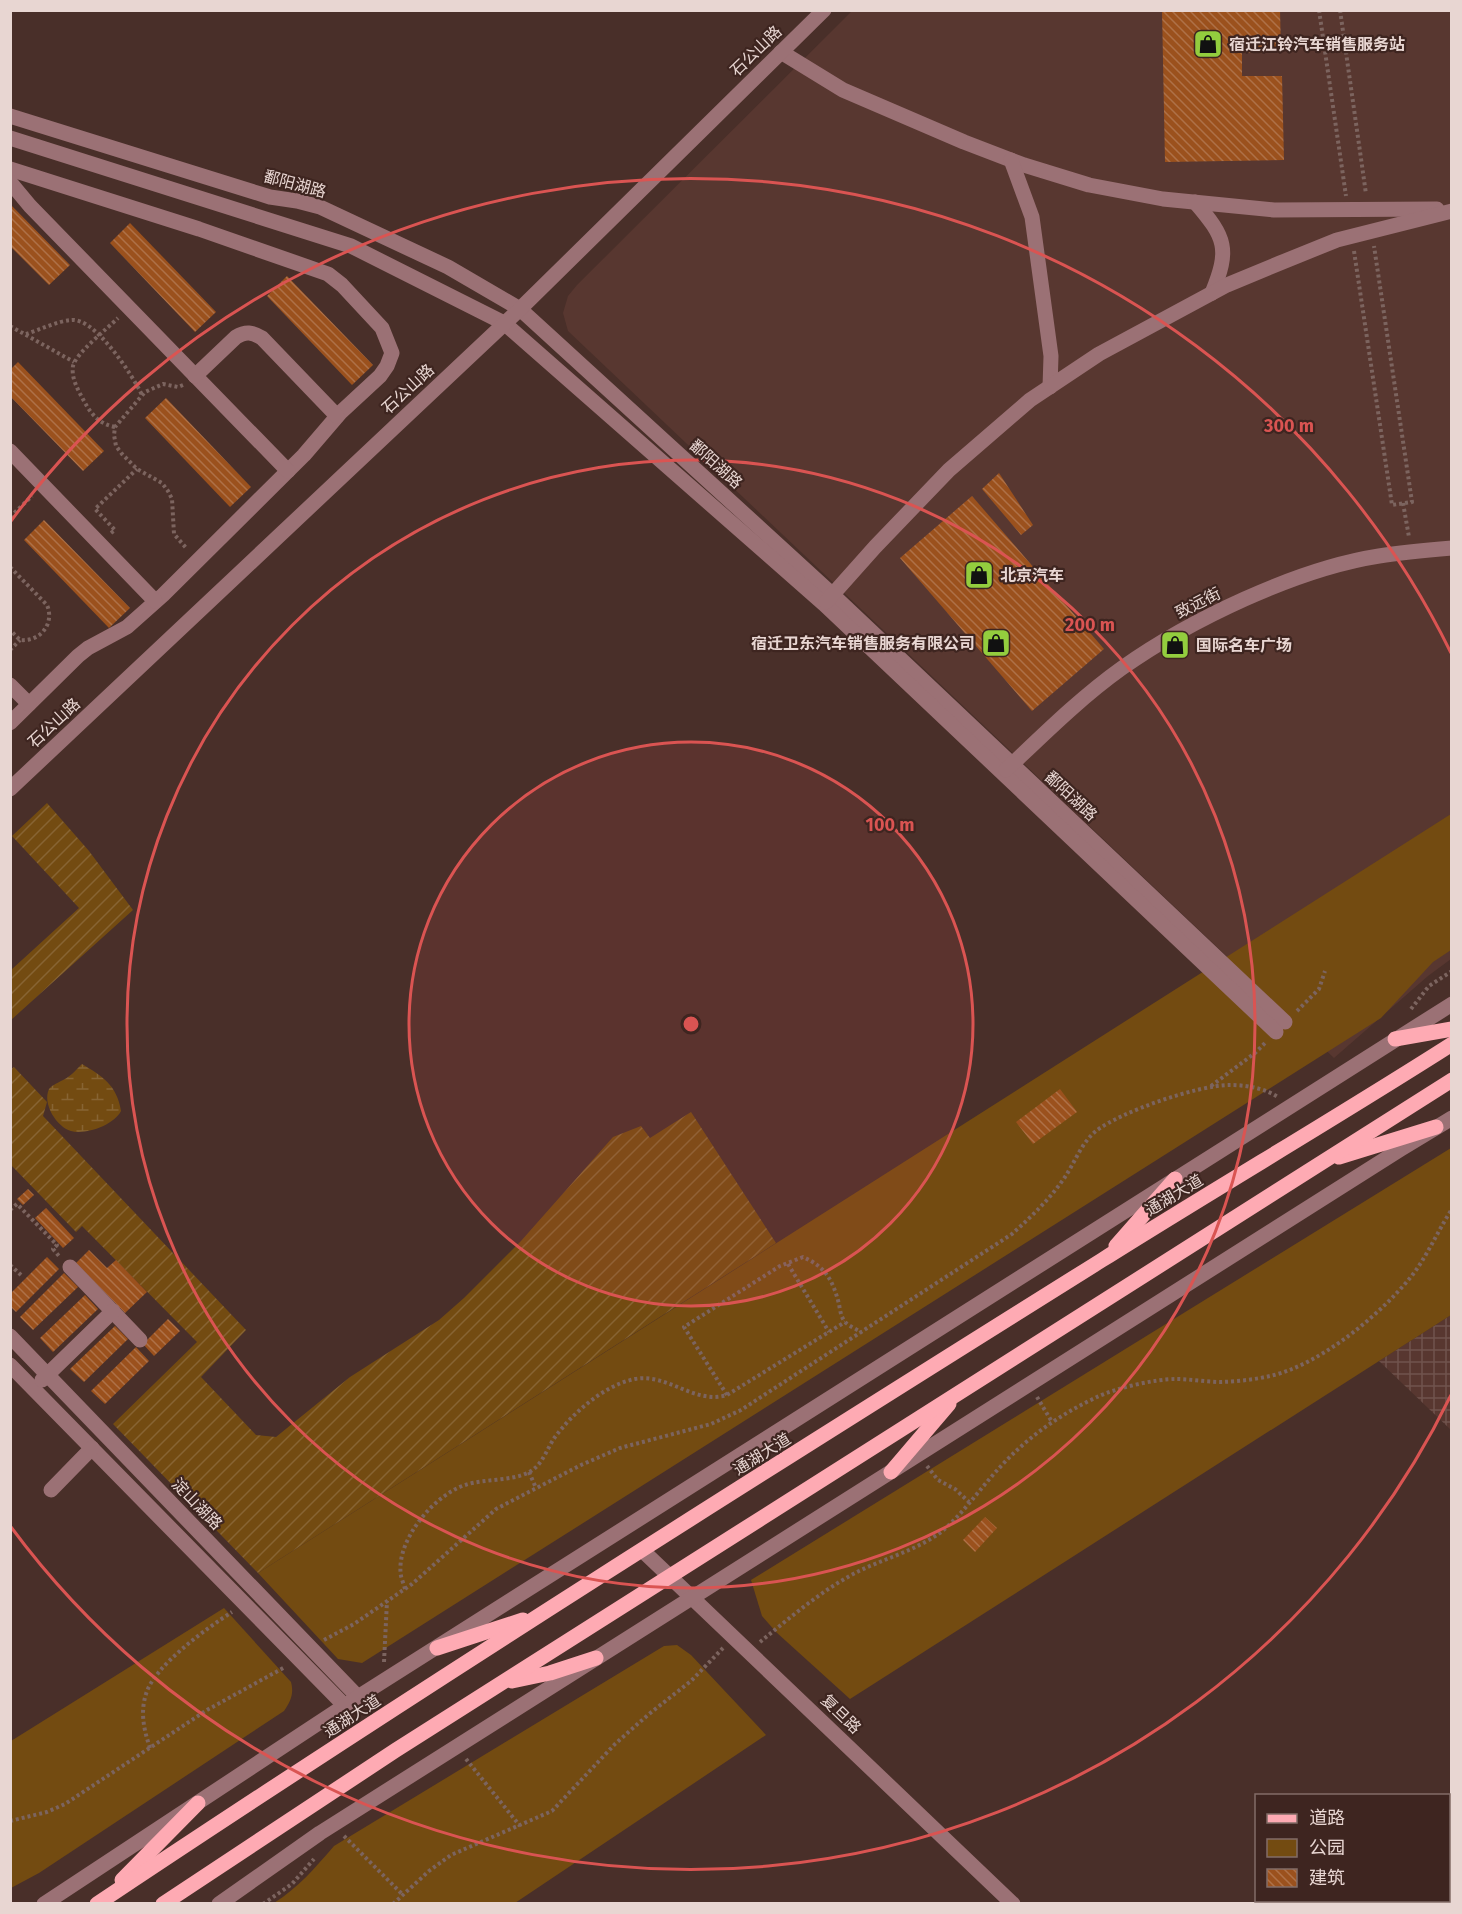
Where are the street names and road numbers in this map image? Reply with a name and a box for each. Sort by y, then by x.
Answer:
street label: 石公山路 [726,22,786,80]
street label: 鄱阳湖路 [262,167,328,201]
street label: 石公山路 [378,360,438,418]
street label: 鄱阳湖路 [686,436,746,492]
street label: 致远街 [1172,584,1224,622]
street label: 石公山路 [24,694,84,752]
street label: 鄱阳湖路 [1041,767,1101,825]
street label: 通湖大道 [1142,1170,1206,1220]
street label: 通湖大道 [730,1429,794,1479]
street label: 淀山湖路 [168,1474,226,1534]
street label: 复旦路 [817,1690,865,1738]
street label: 通湖大道 [320,1691,384,1741]

